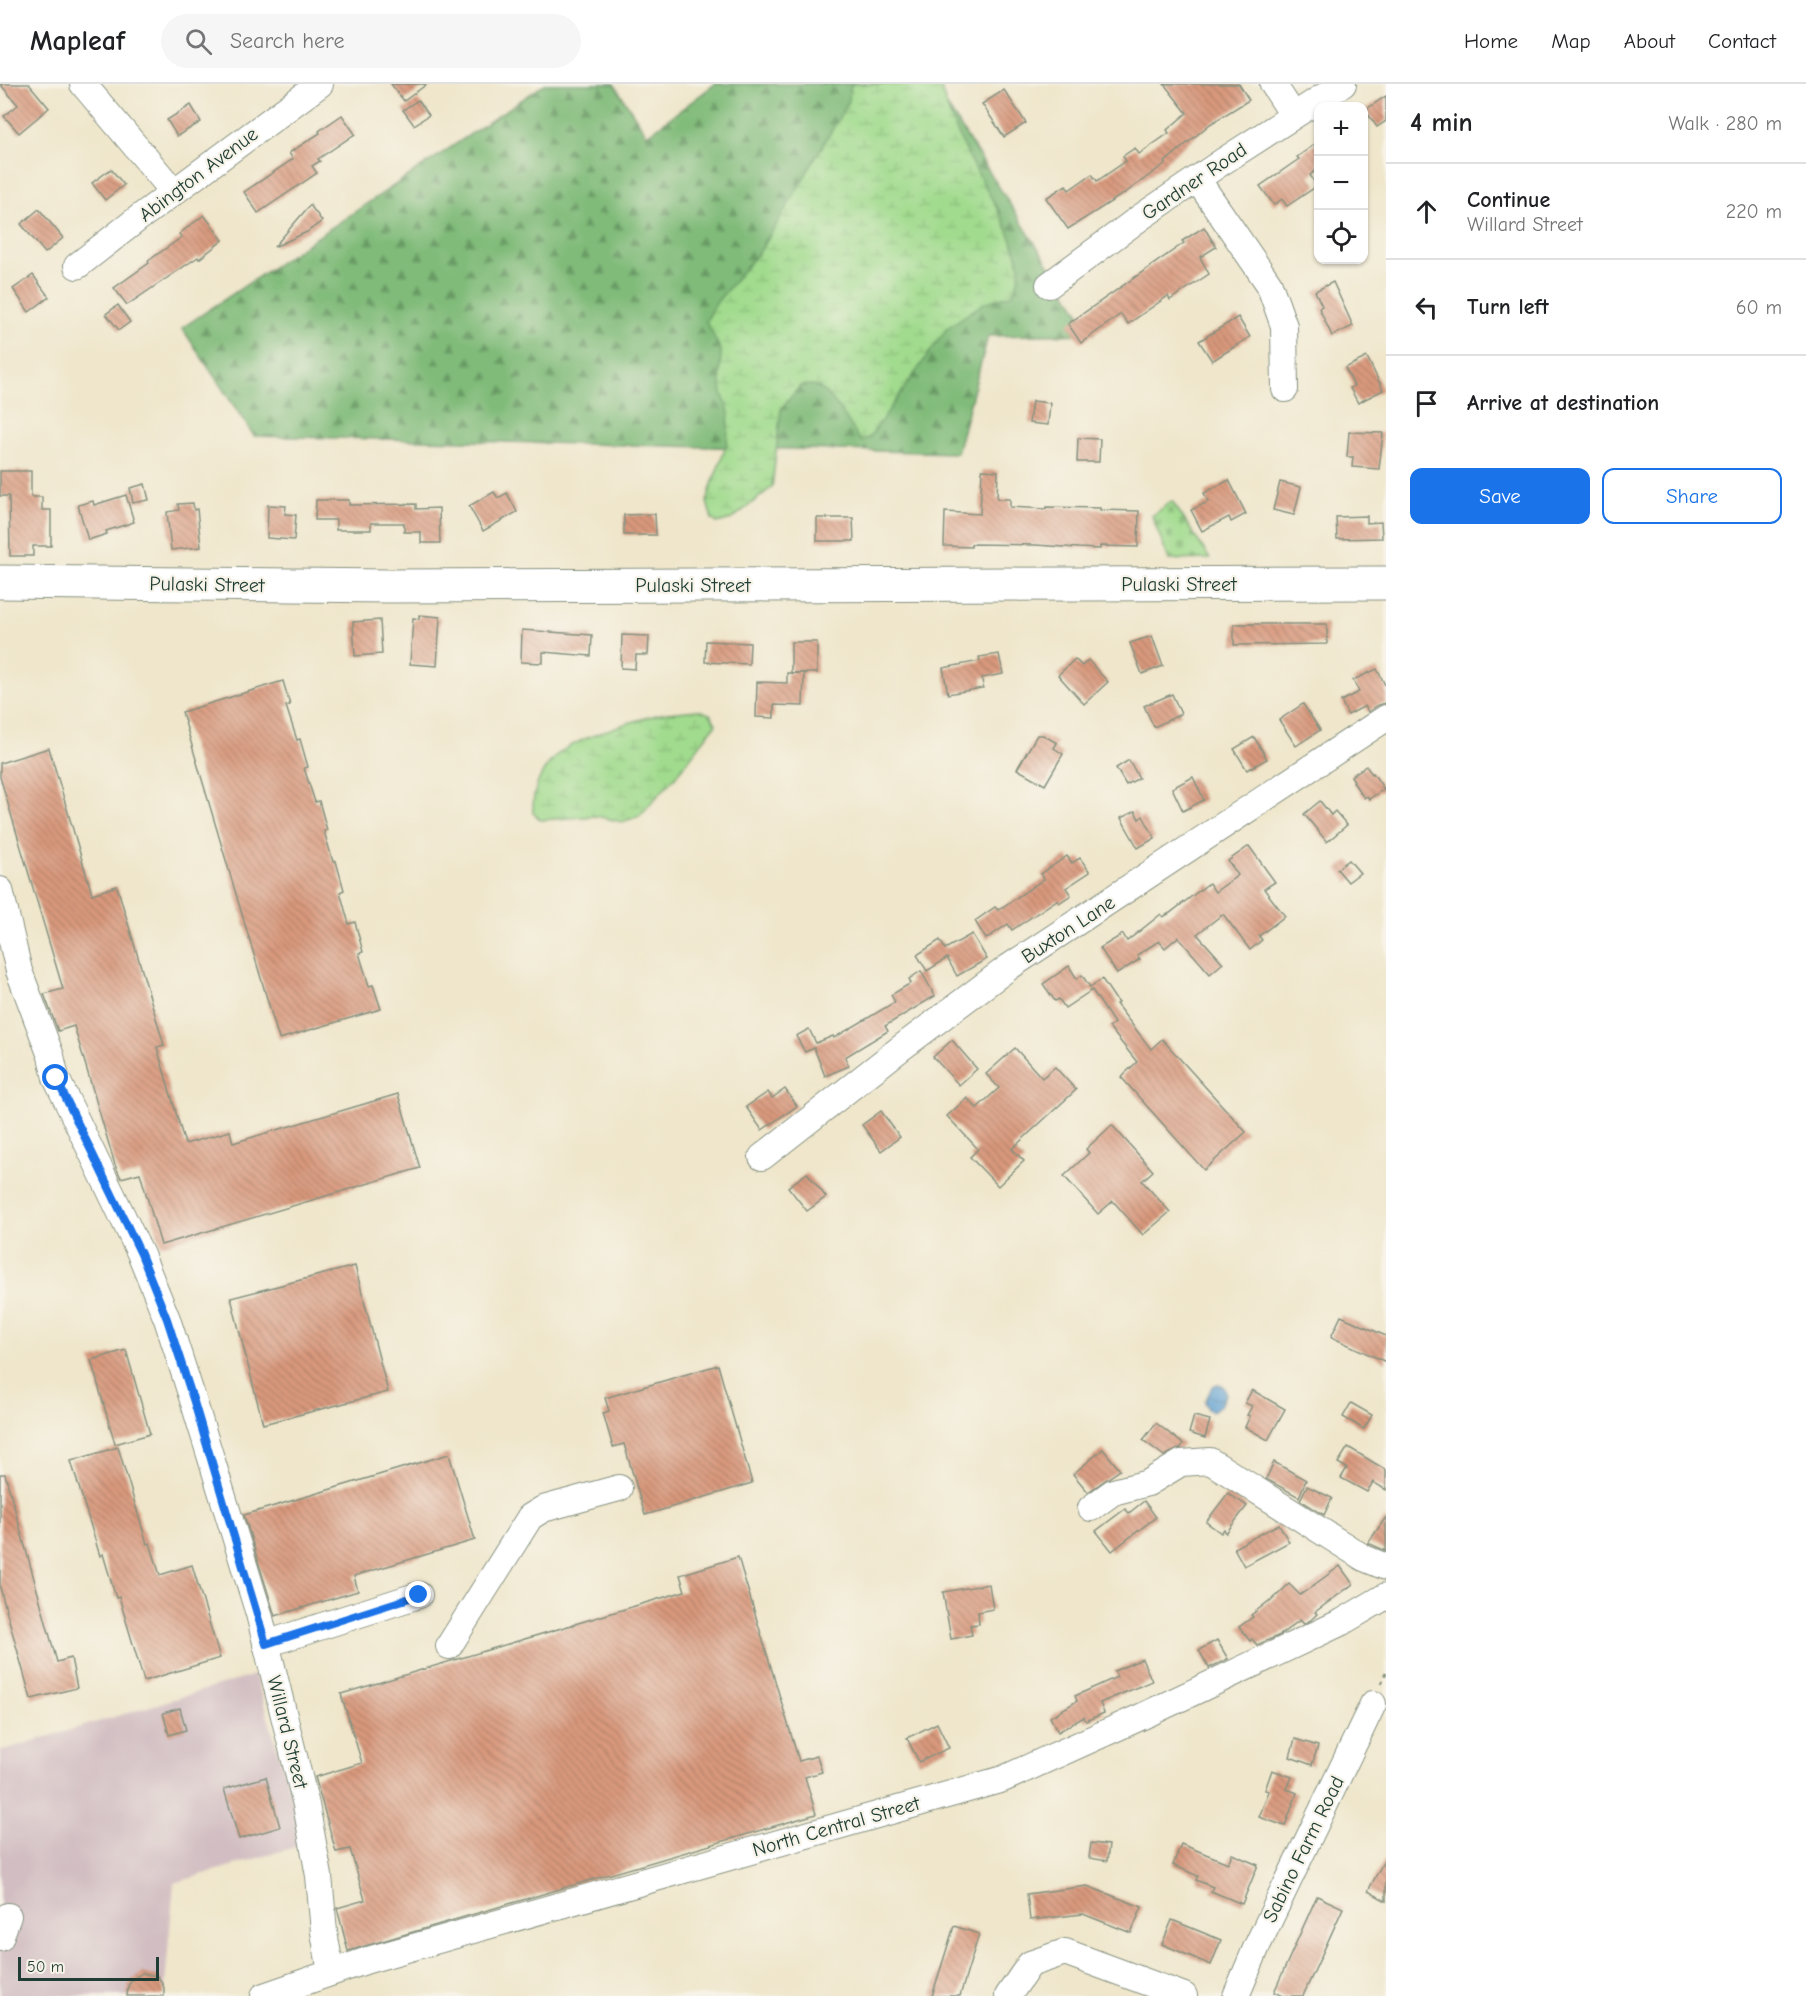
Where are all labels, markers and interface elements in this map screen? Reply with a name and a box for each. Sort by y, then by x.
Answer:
search box [161,14,581,68]
text: Mapleaf [30,25,125,57]
icon: search [182,25,215,58]
text: Search here [230,28,344,54]
text: Home [1464,29,1518,53]
text: Map [1551,29,1591,53]
text: About [1624,29,1675,53]
text: Contact [1708,29,1776,53]
map controls [1314,102,1368,264]
button: + [1314,102,1368,156]
text: 4 min [1410,108,1473,138]
text: Walk · 280 m [1669,112,1782,135]
street label: Abington Avenue [134,122,262,227]
street label: Gardner Road [1137,138,1251,225]
button: − [1314,156,1368,210]
text: Continue [1467,187,1550,213]
icon: ahead [1410,195,1443,228]
text: 220 m [1726,200,1782,223]
button: locate [1314,210,1368,264]
text: Willard Street [1467,213,1583,236]
icon: left [1410,291,1443,324]
text: Turn left [1467,294,1549,320]
text: 60 m [1736,296,1782,319]
icon: arrive [1410,387,1443,420]
text: Arrive at destination [1467,390,1659,416]
button: Save [1410,468,1590,524]
button: Share [1602,468,1782,524]
street label: Pulaski Street [149,572,266,597]
street label: Pulaski Street [1121,573,1238,596]
street label: Pulaski Street [635,574,752,597]
street label: Buxton Lane [1017,891,1119,968]
route start [42,1064,68,1090]
route end [405,1581,431,1607]
street label: Willard Street [262,1673,313,1792]
street label: Sabino Farm Road [1258,1772,1349,1926]
street label: North Central Street [750,1791,924,1861]
scale bar [18,1954,159,1982]
text: 50 m [27,1958,64,1976]

